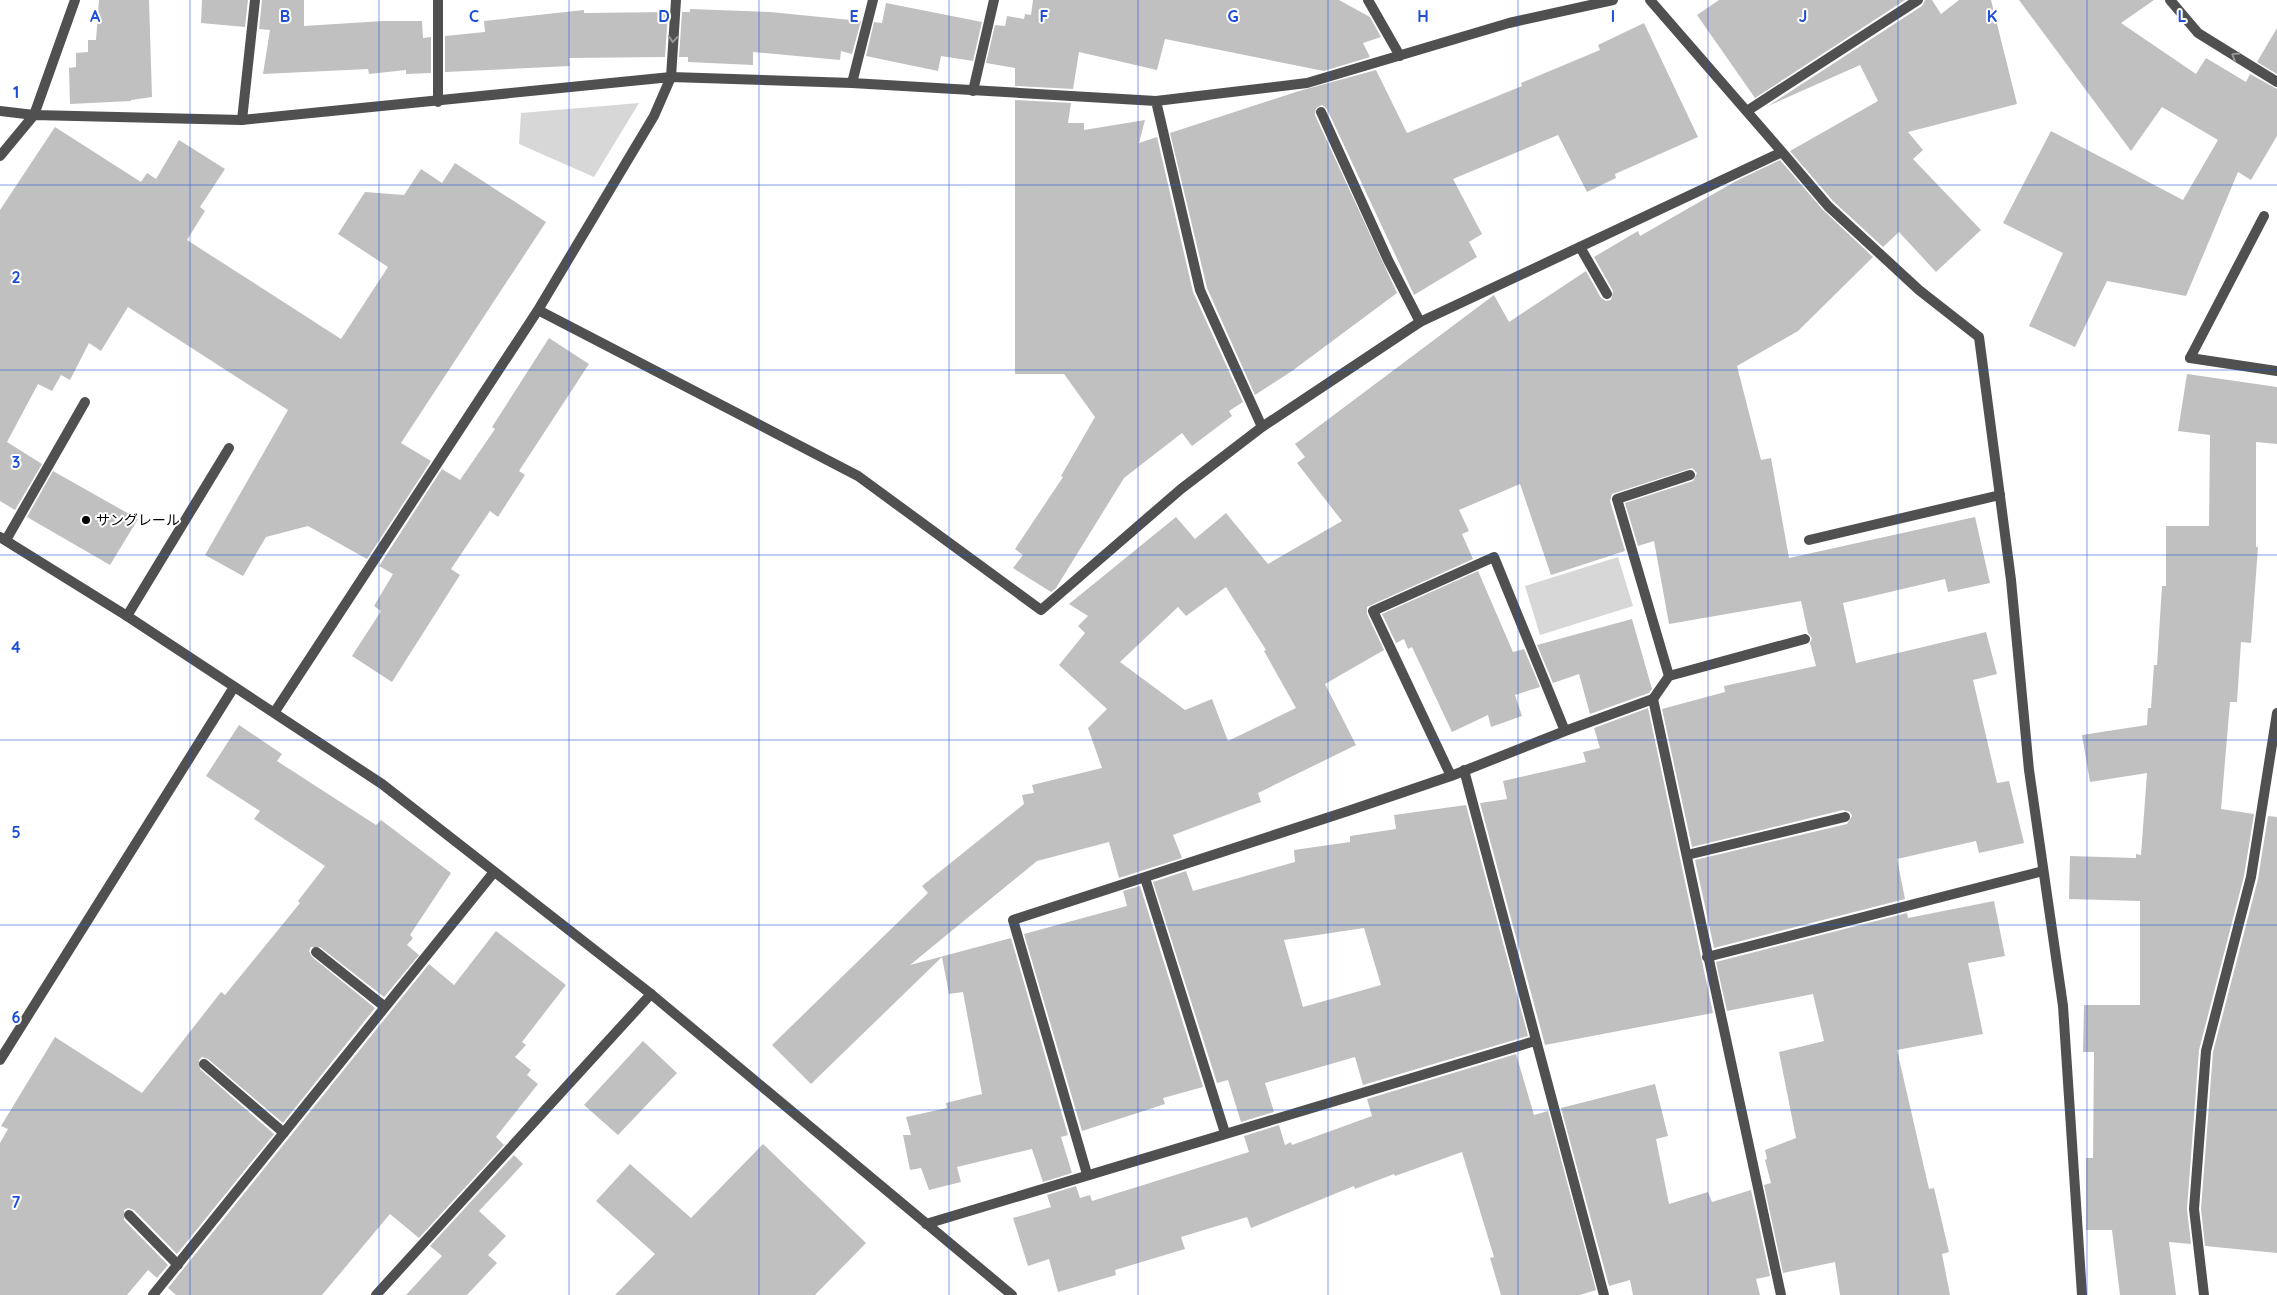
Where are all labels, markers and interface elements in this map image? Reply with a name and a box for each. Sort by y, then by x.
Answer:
text: A [90,6,101,26]
text: B [280,6,290,26]
text: C [469,6,479,26]
text: D [658,6,670,26]
text: E [849,6,859,26]
text: F [1040,6,1049,26]
text: G [1227,6,1239,26]
text: H [1417,6,1429,26]
text: I [1611,6,1615,26]
text: J [1799,6,1807,26]
text: K [1987,6,1997,26]
text: L [2178,6,2187,26]
one-way arrow [668,35,679,43]
one-way arrow [2232,53,2241,63]
text: 1 [13,82,19,102]
text: 2 [11,267,21,287]
text: 3 [12,452,20,472]
place label: サングレール [96,511,180,529]
marker: サングレール [80,514,92,526]
text: 4 [11,637,21,657]
text: 5 [11,822,21,842]
text: 6 [12,1007,21,1027]
text: 7 [12,1192,21,1212]

